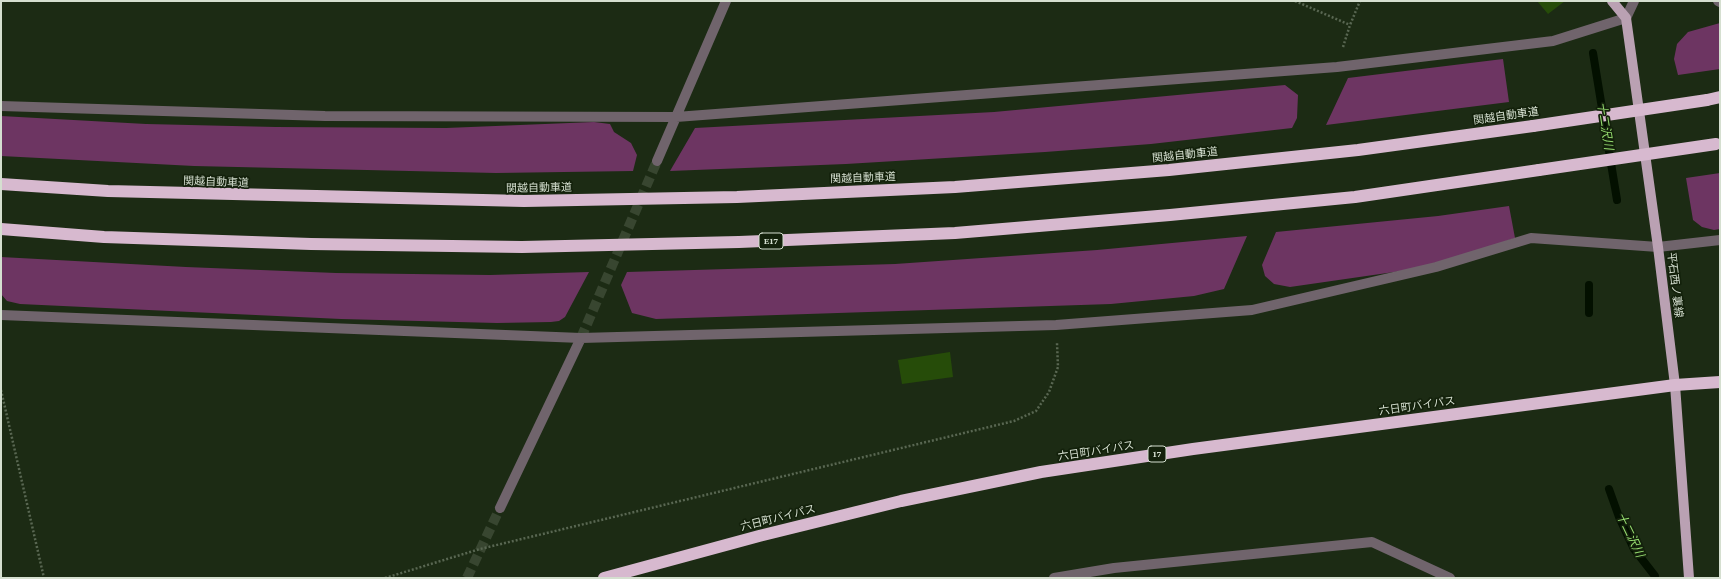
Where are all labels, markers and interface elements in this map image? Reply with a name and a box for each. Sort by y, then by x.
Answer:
water label: 十二沢川 [1594,101,1616,151]
street label: 関越自動車道 [1472,105,1540,127]
street label: 関越自動車道 [1151,145,1219,165]
street label: 関越自動車道 [830,170,896,186]
street label: 関越自動車道 [183,174,249,190]
street label: 関越自動車道 [506,181,572,195]
road number: E17 [759,233,783,249]
street label: 平石西ノ裏線 [1664,251,1686,319]
street label: 六日町バイパス [1378,394,1456,418]
street label: 六日町バイパス [1057,438,1135,464]
road number: 17 [1148,446,1166,462]
street label: 六日町バイパス [739,502,817,534]
water label: 十二沢川 [1613,510,1647,560]

